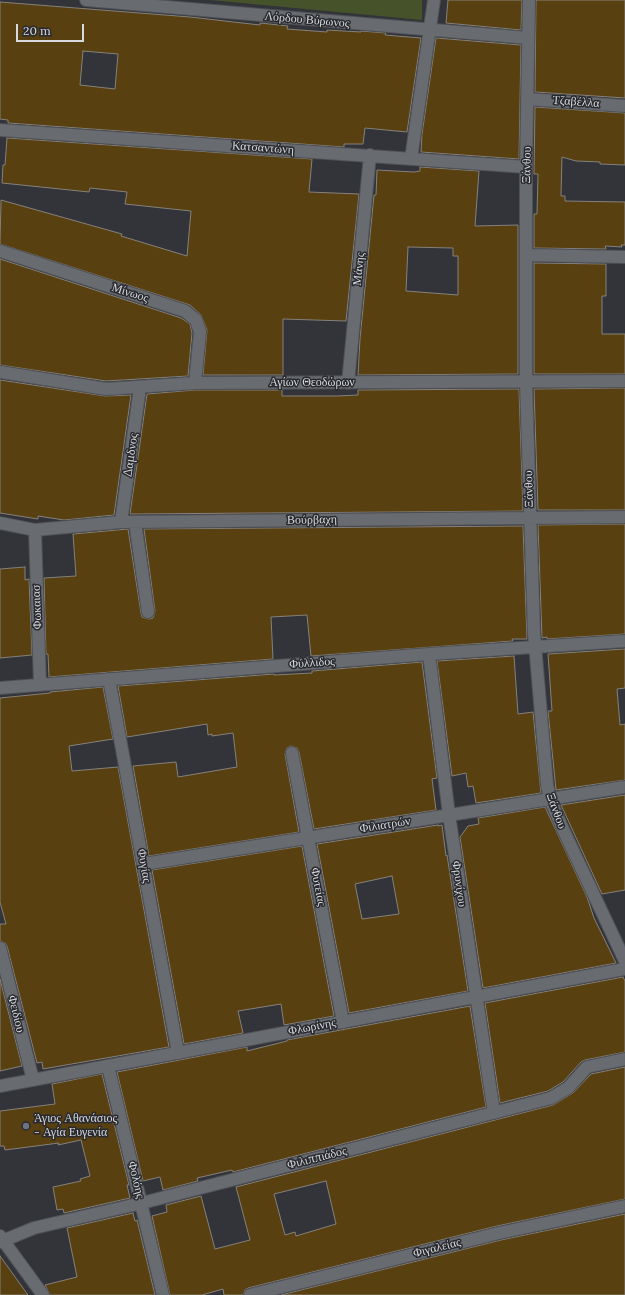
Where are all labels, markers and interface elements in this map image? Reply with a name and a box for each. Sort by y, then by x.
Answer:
street label: Λόρδου Βύρωνος [264,9,350,31]
scale bar [18,16,86,42]
text: 20 m [23,23,51,38]
street label: Τζαβέλλα [552,93,600,111]
street label: Κατσαντώνη [232,139,294,157]
street label: Ξάνθου [519,146,535,184]
street label: Μάνης [350,252,368,286]
street label: Μίνωος [110,280,150,306]
street label: Αγίων Θεοδώρων [269,376,355,390]
street label: Δαμδνος [121,432,141,478]
street label: Ξάνθου [521,470,537,508]
street label: Βούρβαχη [287,512,337,528]
street label: Φωκαιασ [29,584,45,630]
street label: Φύλλιδος [289,654,335,672]
street label: Ξάνθου [543,791,569,831]
street label: Φιλιατρών [359,814,411,836]
street label: Φυγίας [134,848,154,884]
street label: Φρυνίχου [449,860,469,908]
street label: Φυτείας [307,867,329,907]
street label: Φειδίου [4,994,28,1034]
street label: Φλωρίνης [287,1015,337,1039]
place label: Άγιος Αθανάσιος - Αγία Ευγενία [34,1112,117,1140]
marker: Άγιος Αθανάσιος - Αγία Ευγενία [21,1121,31,1131]
street label: Φιλιππιάδος [286,1144,348,1172]
street label: Φολόης [124,1160,148,1200]
street label: Φιγαλείας [412,1235,462,1261]

